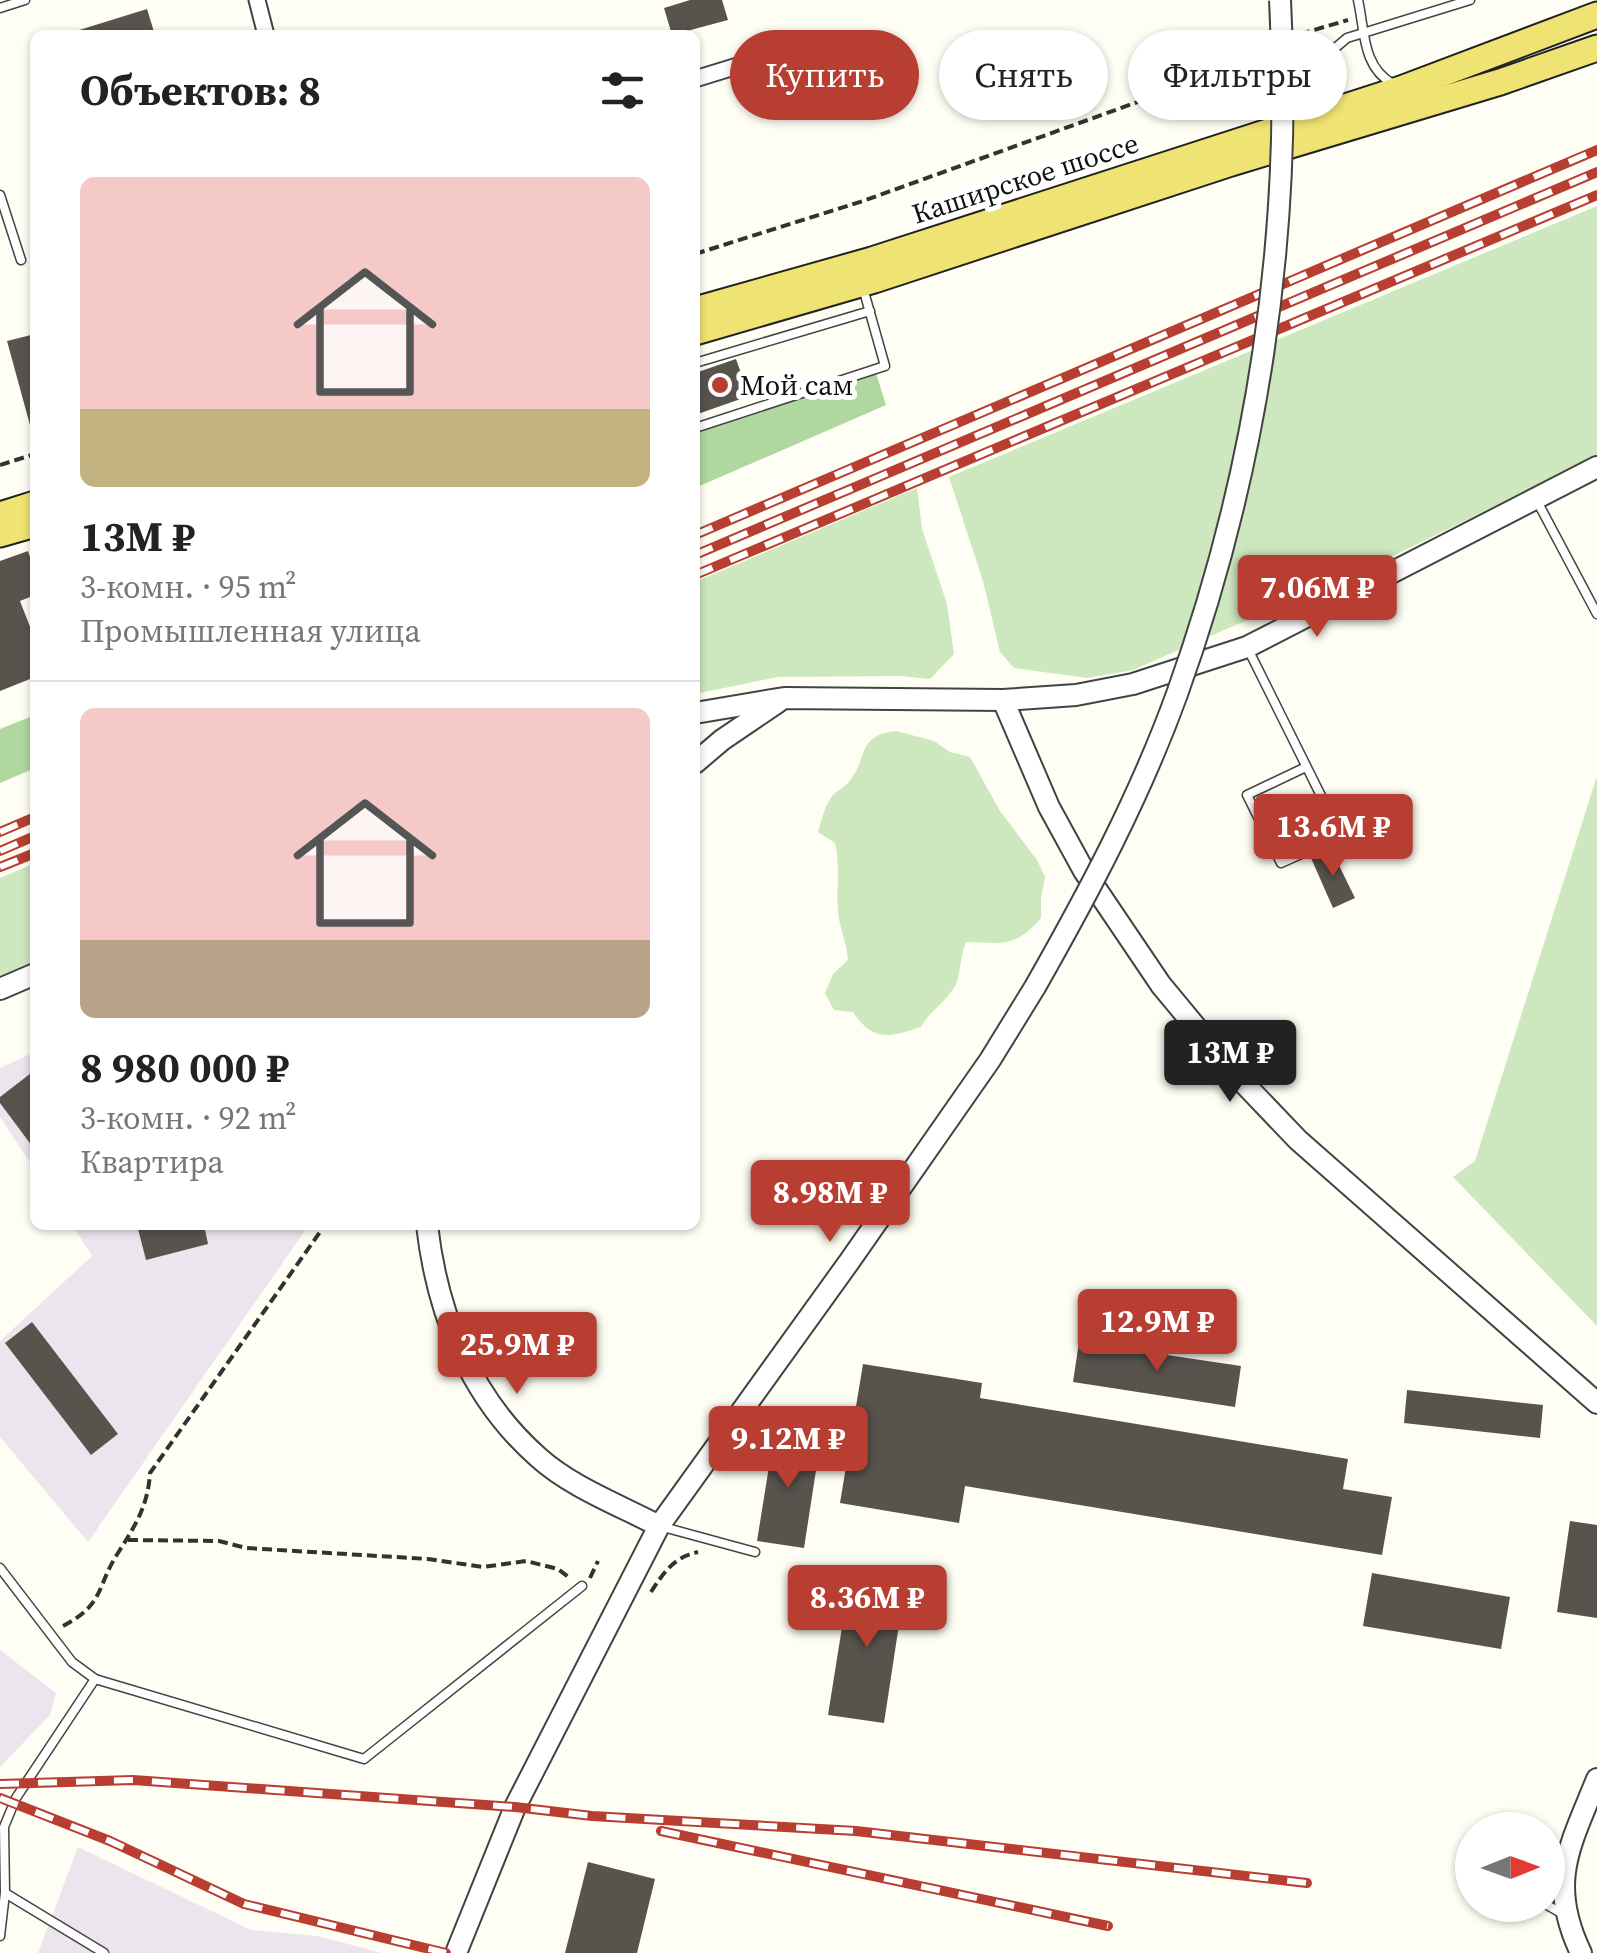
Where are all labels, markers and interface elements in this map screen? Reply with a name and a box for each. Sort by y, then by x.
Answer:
chip: Купить [730,30,919,120]
chip: Снять [939,30,1108,120]
chip: Фильтры [1128,30,1347,120]
text: Объектов: 8 [80,61,321,119]
icon: filters [595,63,650,118]
street label: Каширское шоссе [907,123,1143,233]
icon: home [275,242,455,422]
place label: Мой сам [740,366,853,404]
marker: Мой сам [709,374,731,396]
text: 13M ₽ [80,507,195,565]
pin: 7.06M ₽ [1225,555,1409,640]
text: 3-комн. · 95 m² [80,565,297,609]
text: 7.06M ₽ [1260,565,1374,609]
text: Промышленная улица [80,609,421,653]
icon: home [275,773,455,953]
pin: 13.6M ₽ [1241,794,1425,879]
text: 13.6M ₽ [1276,804,1390,848]
pin: 13M ₽ [1160,1020,1300,1105]
text: 13M ₽ [1186,1030,1274,1074]
text: 8 980 000 ₽ [80,1038,289,1096]
text: 3-комн. · 92 m² [80,1096,297,1140]
text: Квартира [80,1140,224,1184]
pin: 8.98M ₽ [738,1160,922,1245]
text: 8.98M ₽ [773,1170,887,1214]
pin: 12.9M ₽ [1065,1289,1249,1374]
text: 12.9M ₽ [1100,1299,1214,1343]
pin: 25.9M ₽ [425,1312,609,1397]
text: 25.9M ₽ [460,1322,574,1366]
pin: 9.12M ₽ [696,1406,880,1491]
text: 9.12M ₽ [731,1416,845,1460]
pin: 8.36M ₽ [775,1565,959,1650]
text: 8.36M ₽ [810,1575,924,1619]
north arrow [1455,1812,1565,1922]
map controls [1455,1812,1565,1922]

